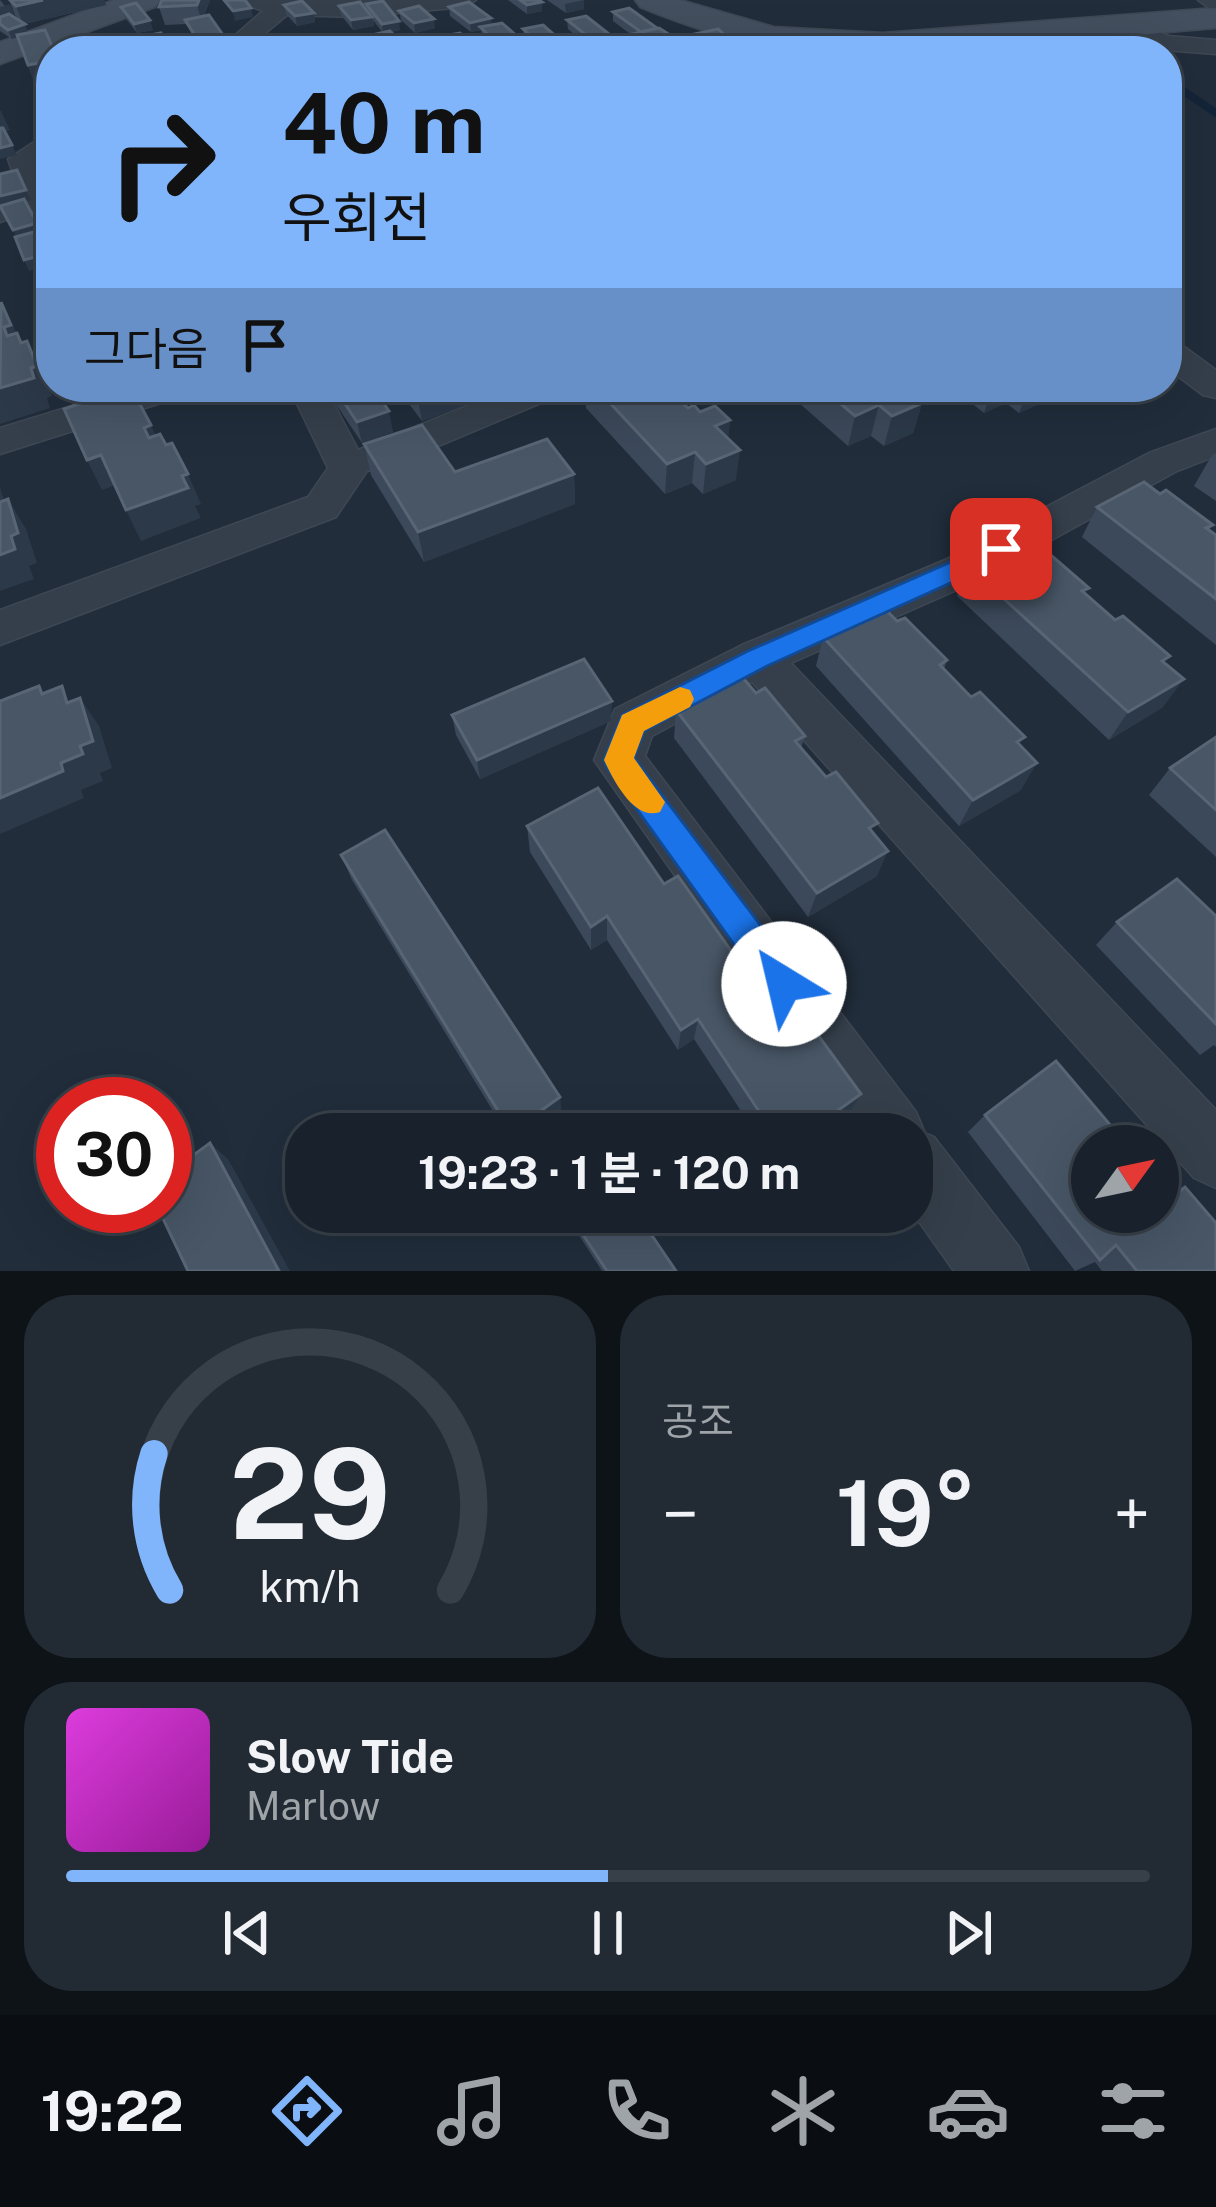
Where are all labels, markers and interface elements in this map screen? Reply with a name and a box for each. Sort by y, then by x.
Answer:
text: 40 m [282,73,485,172]
icon: right [84,84,240,240]
text: 우회전 [282,186,431,249]
icon: arrive [232,312,298,378]
text: 그다음 [84,322,208,375]
pin [950,498,1052,600]
icon: arrive [968,516,1034,582]
position arrow [721,921,847,1047]
speed limit sign: 30 [36,1077,192,1233]
north arrow [1071,1125,1179,1233]
map controls [1071,1125,1179,1233]
text: 19:23 · 1 분 · 120 m [418,1146,800,1199]
text: 공조 [662,1398,734,1444]
text: 29 [229,1420,391,1567]
text: 19° [836,1460,976,1566]
text: − [662,1475,699,1553]
text: + [1113,1475,1150,1553]
text: km/h [260,1560,360,1611]
text: Slow Tide [246,1730,454,1783]
text: Marlow [246,1783,380,1829]
icon: previous [214,1900,280,1966]
icon: pause [575,1900,641,1966]
icon: next [936,1900,1002,1966]
icon: directions [265,2069,349,2153]
icon: music [430,2069,514,2153]
icon: phone [595,2069,679,2153]
icon: climate [761,2069,845,2153]
icon: car [926,2069,1010,2153]
icon: filters [1091,2069,1175,2153]
text: 19:22 [41,2080,184,2143]

